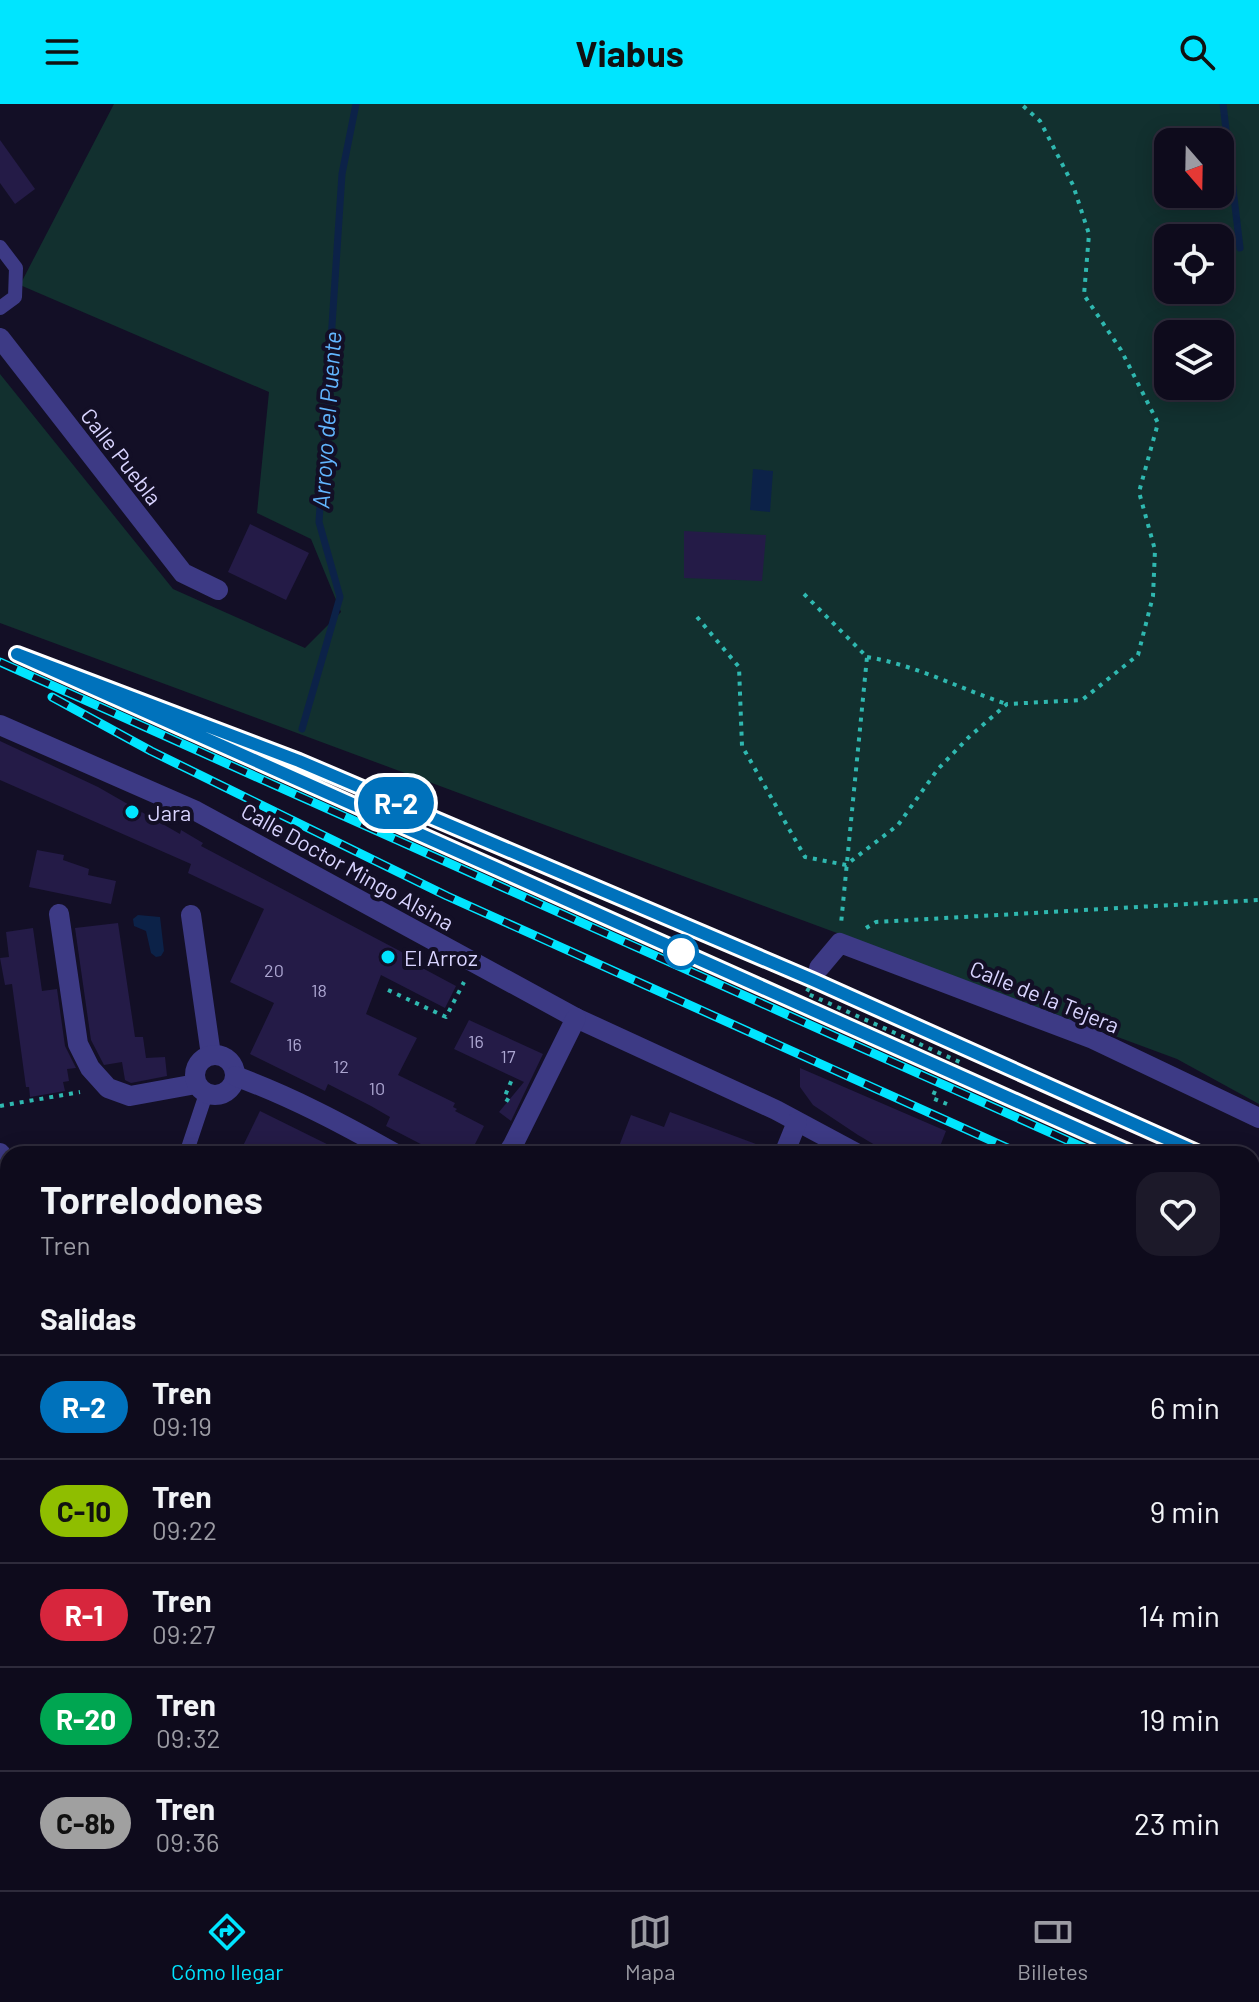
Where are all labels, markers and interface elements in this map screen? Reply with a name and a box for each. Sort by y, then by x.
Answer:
icon: menu [40,30,84,74]
icon: search [1175,30,1219,74]
text: Viabus [575,31,684,74]
north arrow [1154,128,1234,208]
map controls [1154,128,1234,400]
button: locate [1154,224,1234,304]
button: layers [1154,320,1234,400]
water label: Arroyo del Puente [305,330,347,510]
street label: Calle Puebla [76,402,168,510]
line badge: R-2 [350,777,442,829]
text: R-2 [374,786,418,820]
street label: Calle Doctor Mingo Alsina [237,797,459,935]
place label: Jara [148,799,191,825]
marker: Jara [123,803,141,821]
unlabelled marker [664,935,698,969]
place label: El Arroz [404,944,478,970]
marker: El Arroz [379,948,397,966]
street label: Calle de la Tejera [967,954,1123,1038]
house number: 20 [264,959,284,981]
house number: 18 [311,979,327,1001]
house number: 16 [468,1030,484,1052]
house number: 16 [286,1033,302,1055]
house number: 17 [501,1045,516,1067]
house number: 12 [333,1055,349,1077]
house number: 10 [369,1077,385,1099]
button: heart [1136,1172,1220,1256]
text: Torrelodones [40,1176,263,1222]
text: Tren [40,1229,91,1260]
text: Salidas [40,1300,136,1336]
text: Tren [152,1374,212,1410]
text: 6 min [1150,1389,1220,1425]
text: R-2 [62,1390,106,1424]
text: 09:19 [152,1410,212,1441]
text: Tren [152,1478,212,1514]
text: 9 min [1150,1493,1220,1529]
text: C-10 [57,1494,111,1528]
text: 09:22 [152,1514,217,1545]
text: Tren [152,1582,212,1618]
text: 14 min [1138,1597,1220,1633]
text: R-1 [65,1598,103,1632]
text: 09:27 [152,1618,215,1649]
text: Tren [156,1686,216,1722]
text: 19 min [1139,1701,1220,1737]
text: R-20 [56,1702,116,1736]
text: 09:32 [156,1722,220,1753]
text: Tren [155,1790,215,1826]
text: 23 min [1134,1805,1220,1841]
text: C-8b [56,1806,115,1840]
text: 09:36 [155,1826,219,1857]
tab: Cómo llegar [171,1910,283,1984]
tab: Mapa [625,1910,675,1984]
tab: Billetes [1017,1910,1088,1984]

